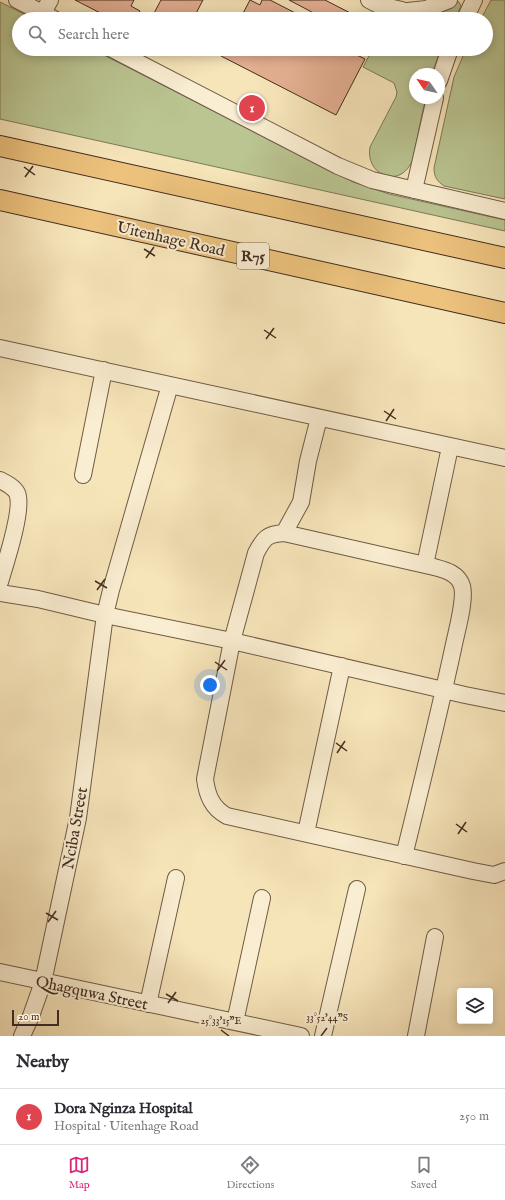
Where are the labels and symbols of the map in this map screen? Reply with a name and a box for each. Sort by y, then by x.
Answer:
north arrow [409,68,445,104]
pin: 1 [239,93,265,123]
street label: Uitenhage Road [115,218,227,262]
road number: R75 [237,243,269,269]
your location [200,675,220,695]
street label: Nciba Street [59,785,93,871]
street label: Qhagquwa Street [34,972,150,1016]
scale bar [12,1008,59,1027]
text: 33°52'44"S [306,1012,348,1025]
text: 25°33'15"E [201,1015,242,1028]

